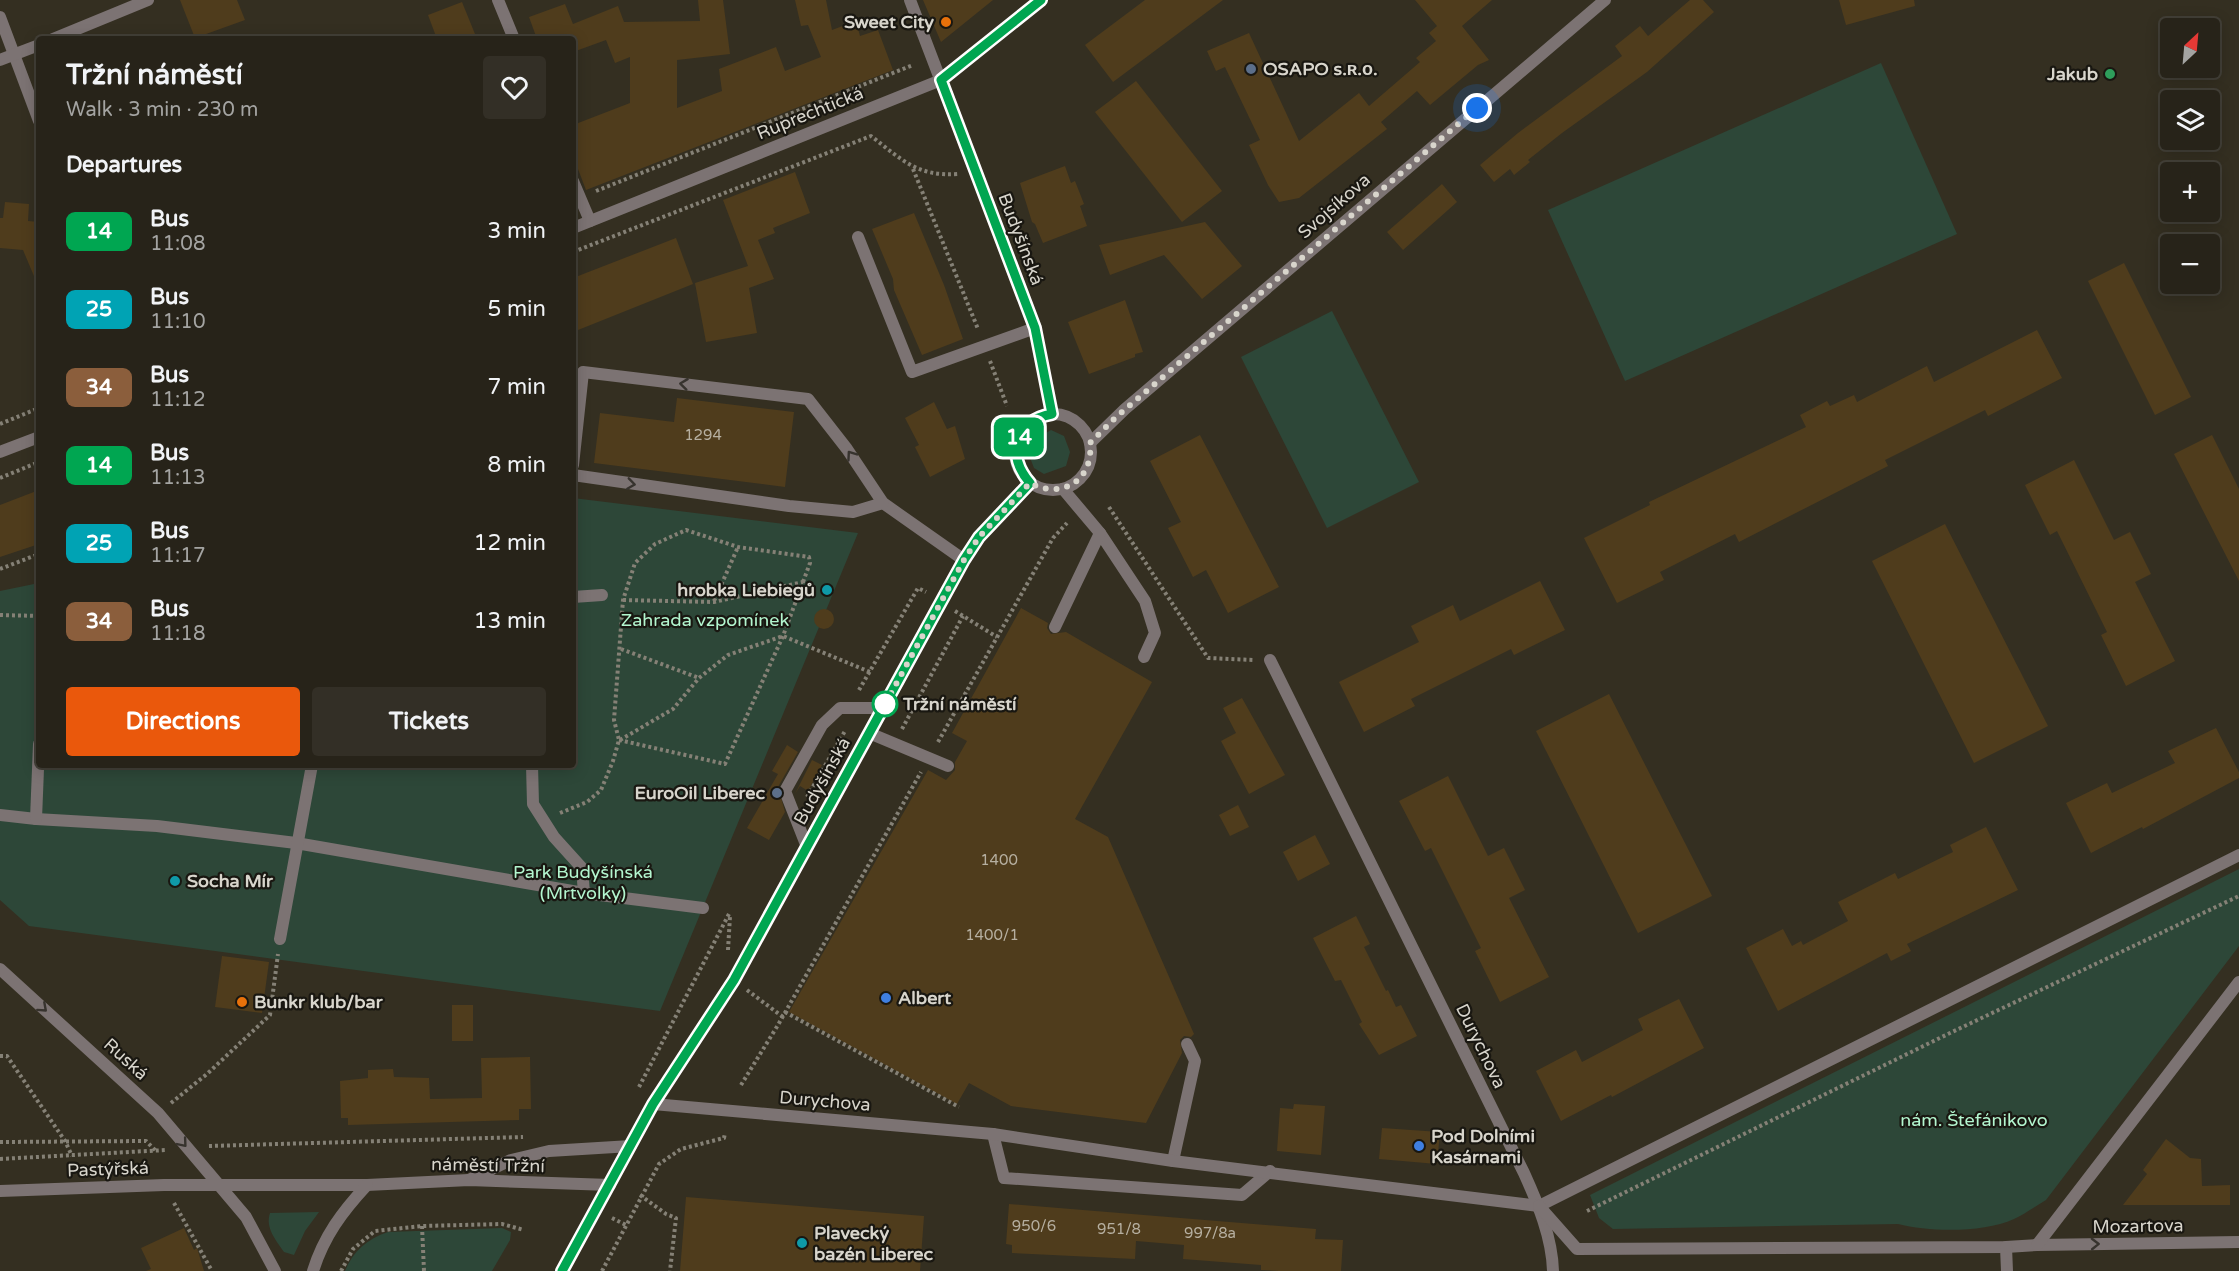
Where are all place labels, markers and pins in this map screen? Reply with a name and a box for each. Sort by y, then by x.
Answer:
place label: Sweet City [844,11,934,33]
marker: Sweet City [939,15,953,29]
place label: OSAPO s.ʀ.ᴏ. [1263,58,1378,80]
marker: OSAPO s.ʀ.ᴏ. [1244,62,1258,76]
place label: Jakub [2046,63,2098,85]
marker: Jakub [2103,67,2117,81]
place label: hrobka Liebiegů [677,579,815,601]
marker: hrobka Liebiegů [820,583,834,597]
marker: Tržní náměstí [872,691,898,717]
place label: Tržní náměstí [902,693,1017,715]
place label: EuroOil Liberec [634,782,765,804]
marker: EuroOil Liberec [770,786,784,800]
place label: Socha Mír [187,870,274,892]
marker: Socha Mír [168,874,182,888]
place label: Albert [898,987,951,1009]
place label: Bunkr klub/bar [254,991,384,1013]
marker: Albert [879,991,893,1005]
marker: Bunkr klub/bar [235,995,249,1009]
place label: Pod Dolními Kasárnami [1431,1125,1535,1168]
marker: Pod Dolními Kasárnami [1412,1139,1426,1153]
place label: Plavecký bazén Liberec [814,1222,933,1265]
marker: Plavecký bazén Liberec [795,1236,809,1250]

